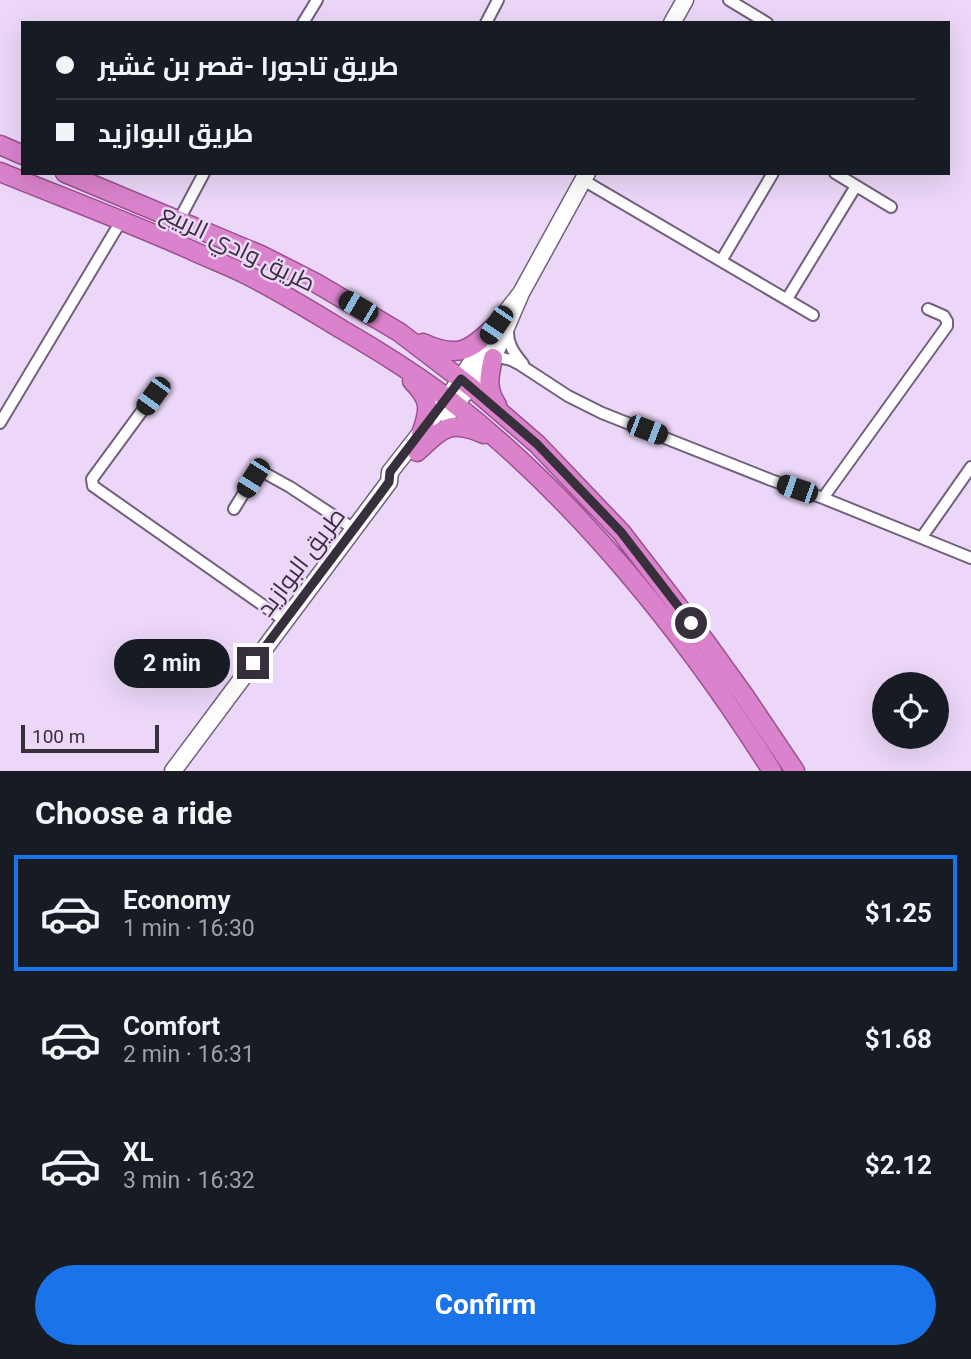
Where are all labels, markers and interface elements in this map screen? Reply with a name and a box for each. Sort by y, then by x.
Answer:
text: طريق تاجورا -قصر بن غشير [98,51,399,81]
text: طريق البوازيد [98,118,254,148]
street label: طريق وادي الربيع [154,199,320,301]
car [335,287,382,327]
car [476,302,517,348]
car [133,373,174,419]
car [624,413,671,447]
car [233,455,274,501]
car [774,472,821,506]
street label: طريق البوازيد [251,502,352,622]
route start [675,607,707,639]
callout: 2 min [113,638,229,688]
route end [237,647,269,679]
text: 2 min [143,650,201,677]
map controls [872,672,949,749]
button: locate [872,672,949,749]
scale bar [21,722,159,754]
text: 100 m [32,725,85,748]
text: Choose a ride [35,794,232,832]
icon: car [39,882,102,945]
text: Economy [123,885,230,915]
text: $1.25 [865,898,932,928]
text: 1 min · 16:30 [123,915,255,942]
icon: car [39,1008,102,1071]
text: Comfort [123,1011,220,1041]
text: $1.68 [865,1024,932,1054]
text: 2 min · 16:31 [123,1041,255,1068]
icon: car [39,1134,102,1197]
text: XL [123,1137,154,1167]
text: $2.12 [865,1150,932,1180]
text: 3 min · 16:32 [123,1167,255,1194]
button: Confirm [35,1265,936,1345]

